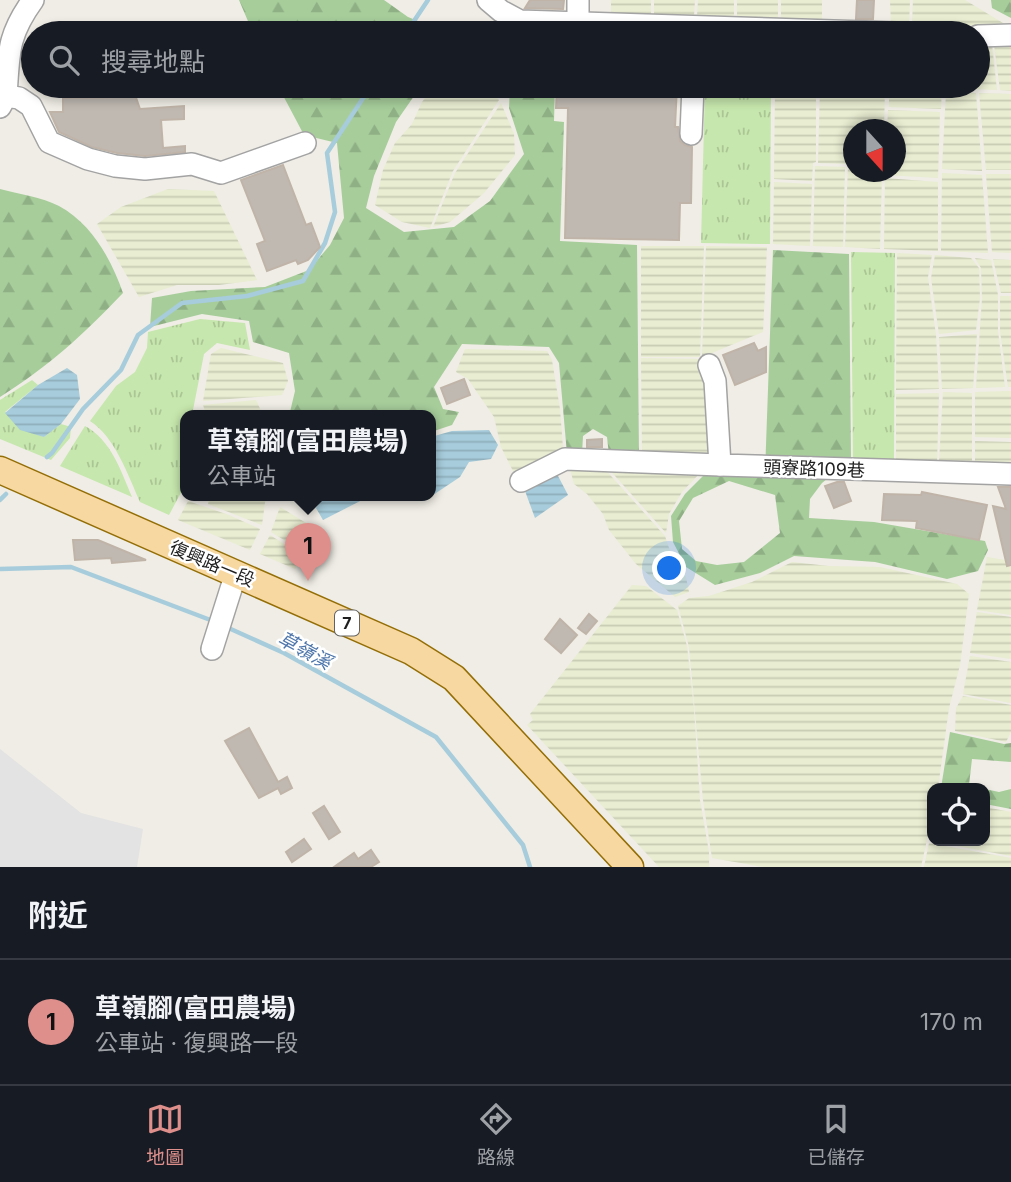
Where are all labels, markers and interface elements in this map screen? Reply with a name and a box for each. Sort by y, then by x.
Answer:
search box [21,21,990,98]
icon: search [45,41,83,79]
text: 搜尋地點 [101,46,205,77]
north arrow [843,119,906,182]
popup [180,410,436,501]
text: 草嶺腳(富田農場) [207,425,409,456]
street label: 頭寮路109巷 [763,456,865,481]
text: 公車站 [207,462,276,490]
pin: 1 [285,523,331,581]
street label: 復興路一段 [167,536,258,591]
your location [652,551,686,585]
road number: 7 [335,610,359,636]
water label: 草嶺溪 [274,627,338,675]
map controls [927,783,990,846]
button: locate [927,783,990,846]
text: 附近 [28,897,88,933]
text: 草嶺腳(富田農場) [95,992,297,1023]
text: 1 [46,1008,56,1036]
text: 170 m [920,1008,983,1036]
text: 公車站 · 復興路一段 [95,1029,299,1057]
tab: 地圖 [146,1100,184,1169]
tab: 路線 [477,1100,515,1169]
tab: 已儲存 [808,1100,865,1169]

